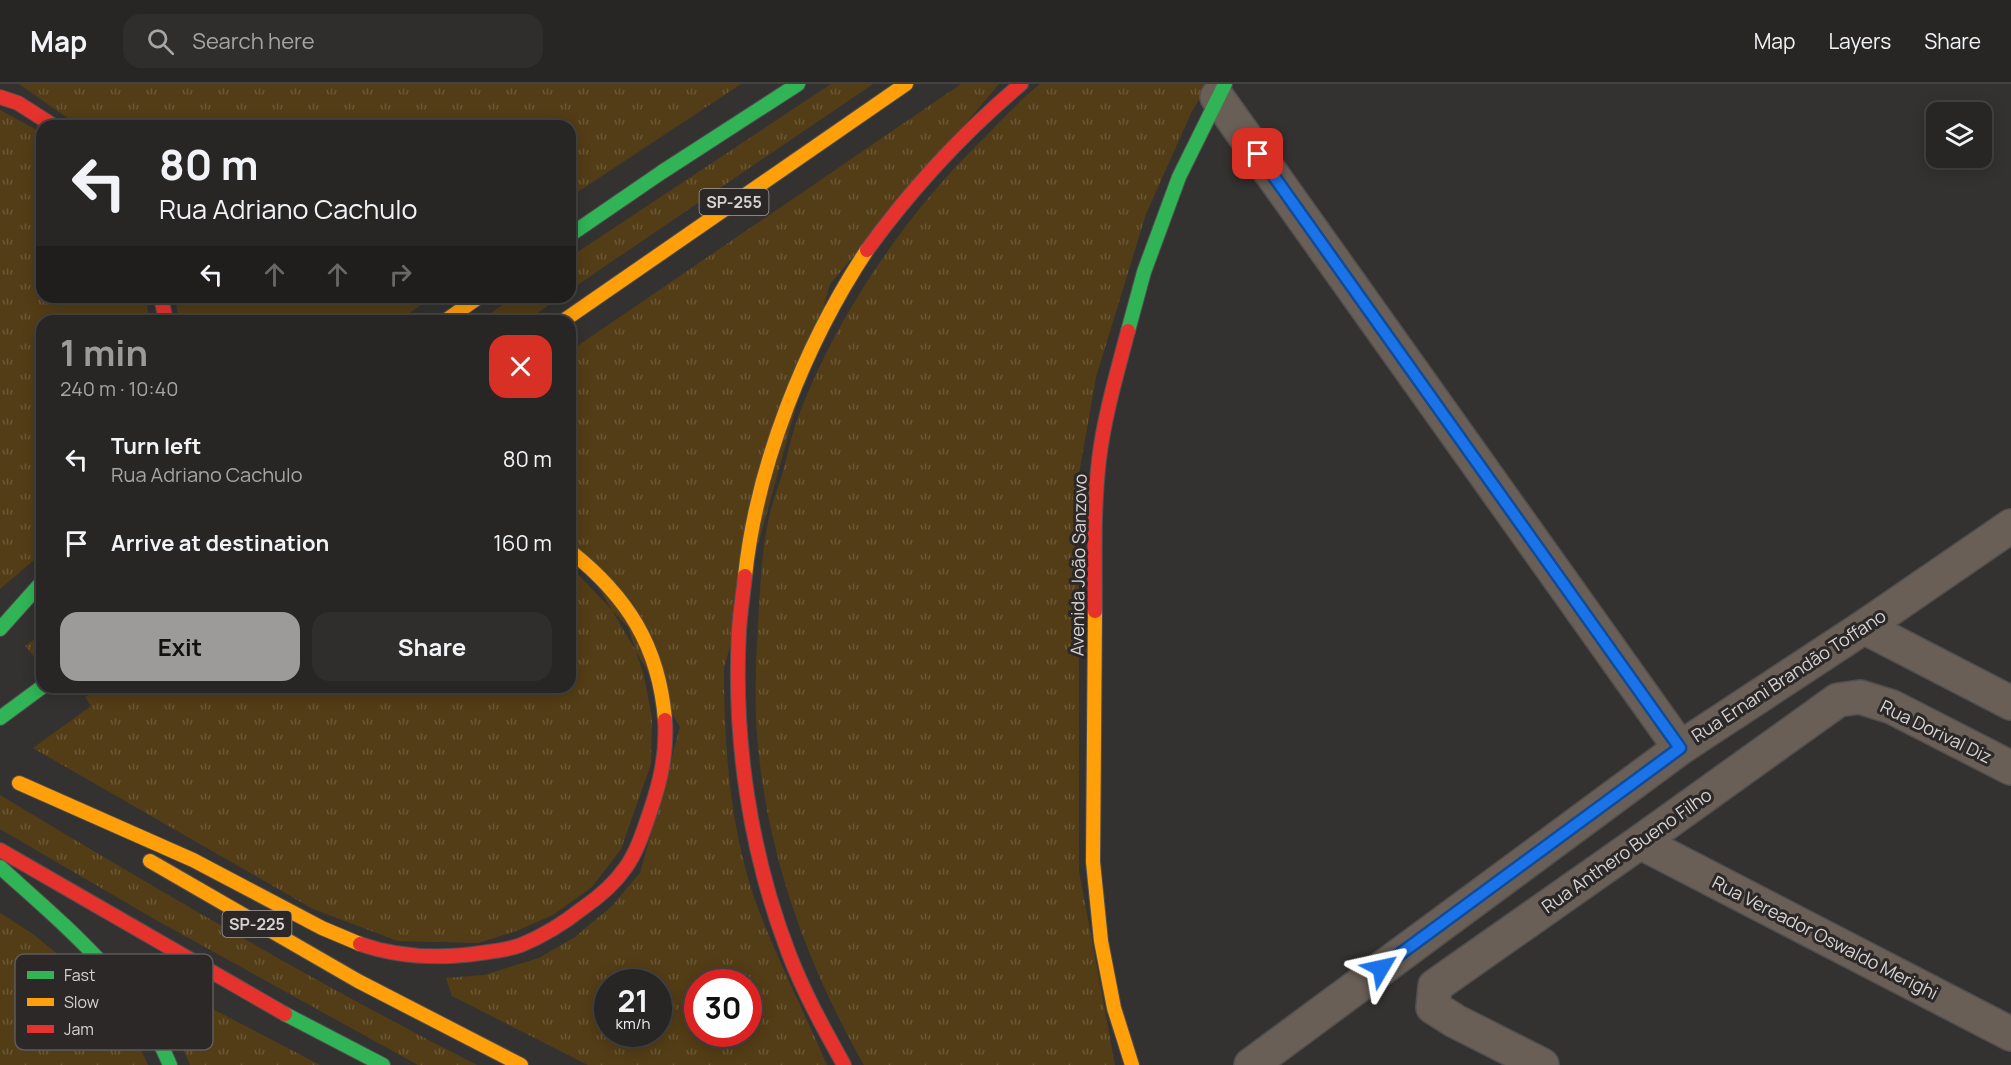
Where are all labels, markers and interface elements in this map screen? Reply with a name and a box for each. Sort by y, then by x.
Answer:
search box [123,14,543,68]
text: Map [30,22,87,60]
icon: search [144,25,177,58]
text: Search here [192,26,315,56]
text: Map [1754,27,1795,55]
text: Layers [1828,27,1891,55]
text: Share [1924,27,1981,55]
map controls [1926,102,1992,168]
button: layers [1926,102,1992,168]
pin [1232,128,1283,179]
text: 80 m [159,135,259,193]
icon: arrive [1241,137,1274,170]
icon: left [60,144,138,222]
road number: SP-255 [700,189,768,215]
text: Rua Adriano Cachulo [159,190,418,227]
icon: left [195,258,228,291]
icon: ahead [258,258,291,291]
icon: ahead [321,258,354,291]
icon: right [384,258,417,291]
text: 1 min [60,328,148,377]
button: close [489,335,552,398]
text: 240 m · 10:40 [60,375,178,402]
text: Turn left [111,431,201,461]
icon: left [60,443,93,476]
text: 80 m [503,444,552,474]
text: Rua Adriano Cachulo [111,461,303,488]
street label: Avenida João Sanzovo [1064,474,1092,656]
icon: arrive [60,527,93,560]
text: Arrive at destination [111,528,329,558]
text: 160 m [493,528,552,558]
street label: Rua Ernani Brandão Toffano [1687,603,1890,747]
button: Exit [60,612,300,681]
button: Share [312,612,552,681]
street label: Rua Dorival Diz [1877,694,1996,768]
street label: Rua Anthero Bueno Filho [1537,782,1716,918]
street label: Rua Vereador Oswaldo Merighi [1708,870,1942,1005]
road number: SP-225 [222,911,292,937]
position arrow [1349,936,1413,1000]
legend [15,954,213,1050]
text: Fast [64,964,95,986]
speed limit sign: 30 [684,969,762,1047]
text: 21 [617,980,649,1021]
text: Slow [64,991,99,1013]
text: km/h [616,1013,650,1034]
text: Jam [64,1018,94,1040]

